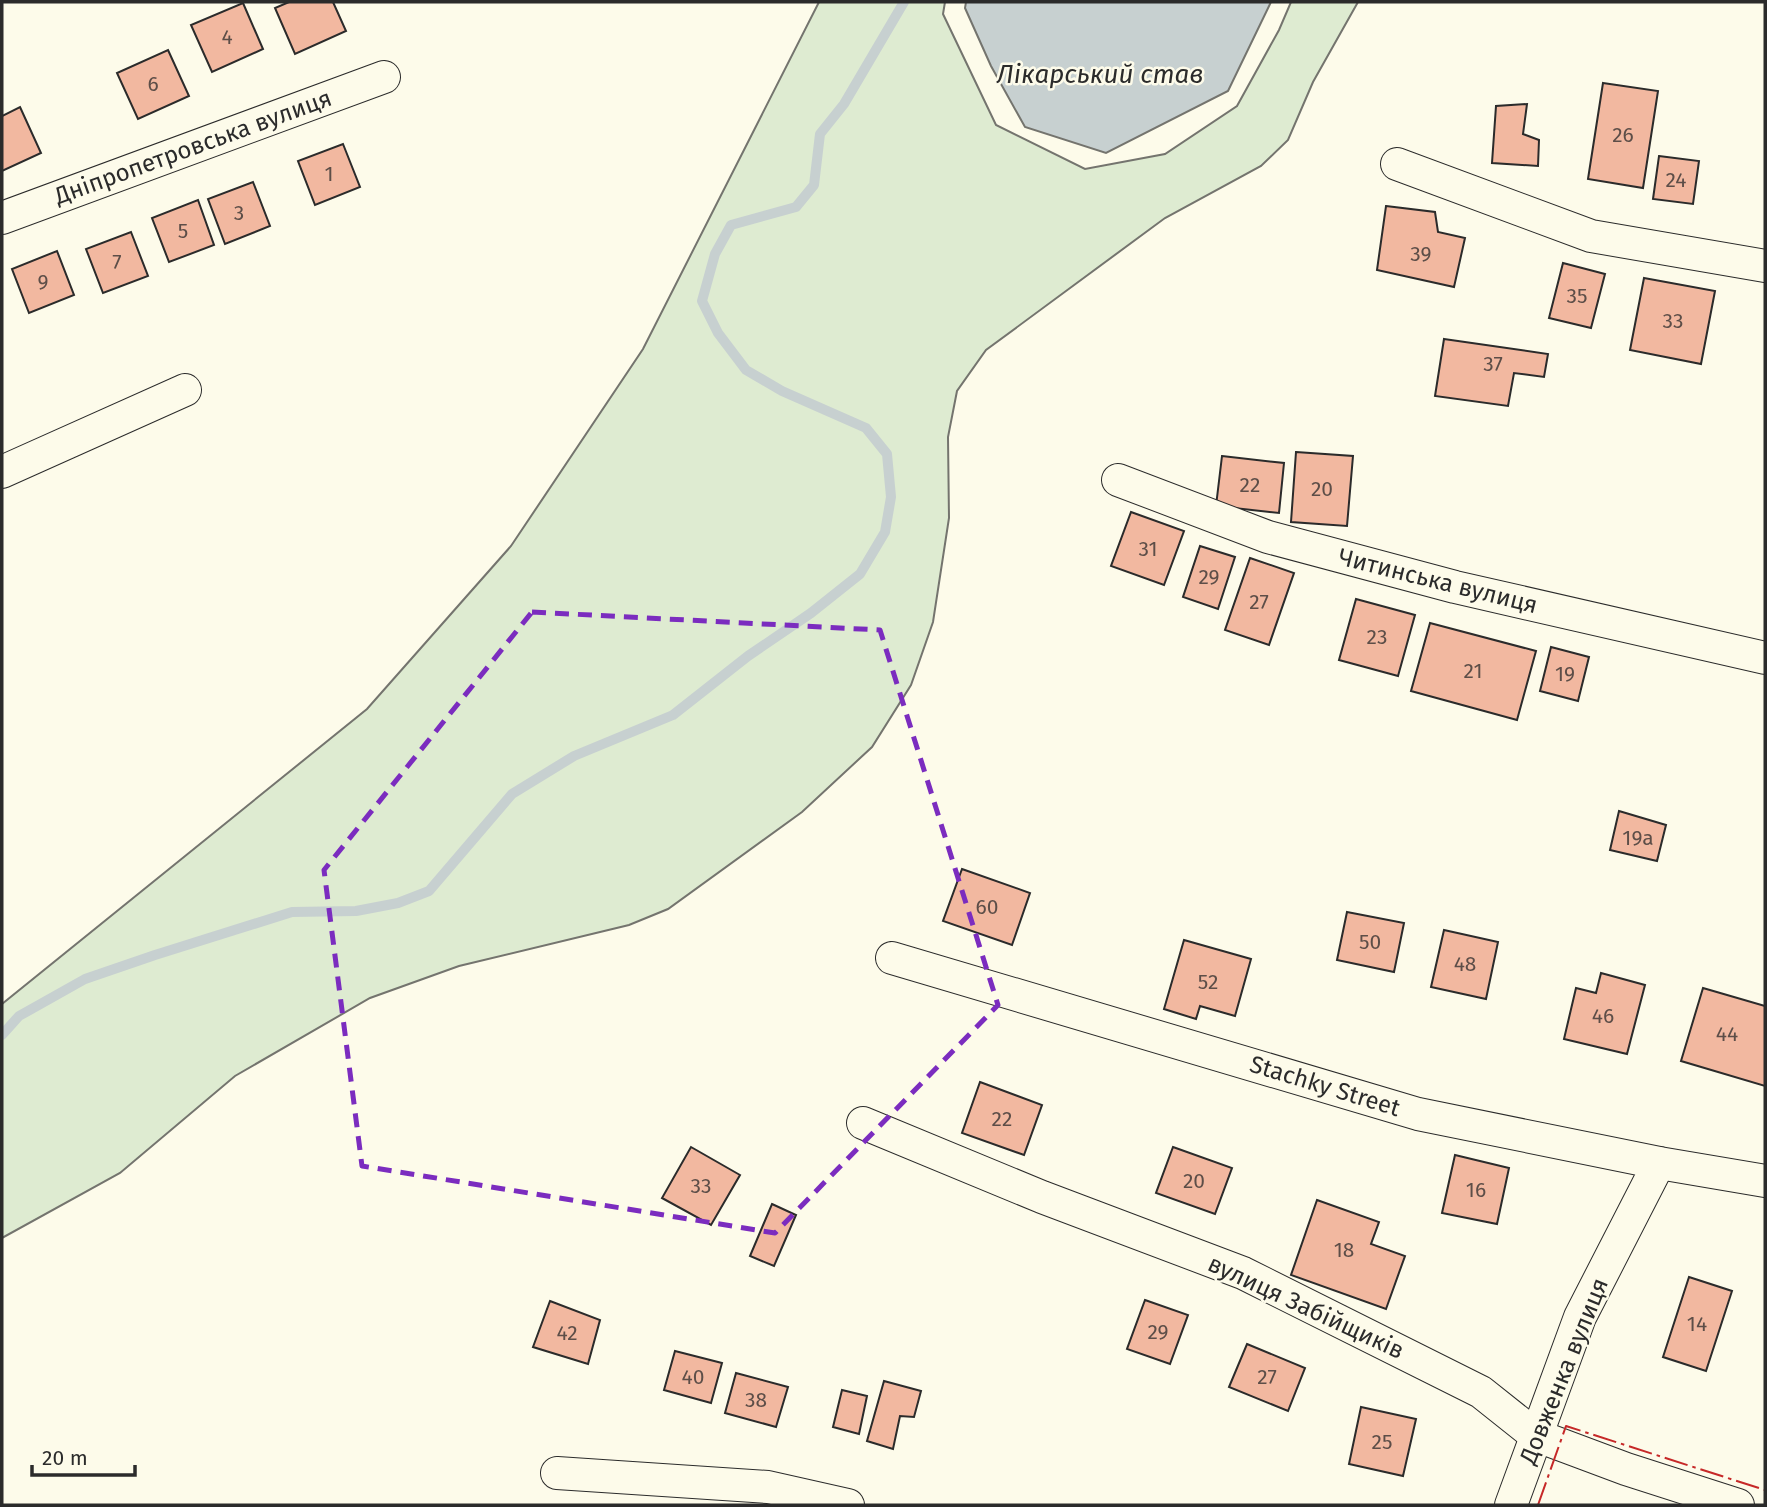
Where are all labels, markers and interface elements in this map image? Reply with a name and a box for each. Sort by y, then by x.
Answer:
house number: 4 [221,24,233,50]
water label: Лікарський став [996,59,1203,90]
house number: 6 [147,71,159,97]
street label: Дніпропетровська вулиця [50,84,335,211]
house number: 26 [1612,122,1634,148]
house number: 1 [324,161,334,187]
house number: 24 [1666,167,1687,193]
house number: 3 [234,200,244,226]
house number: 5 [178,218,188,244]
house number: 39 [1410,241,1432,267]
house number: 7 [112,249,122,275]
house number: 9 [37,269,49,295]
house number: 35 [1567,283,1588,309]
house number: 33 [1663,308,1683,334]
house number: 37 [1483,351,1503,377]
house number: 22 [1240,472,1260,498]
house number: 20 [1311,476,1333,502]
house number: 31 [1138,536,1158,562]
street label: Читинська вулиця [1336,543,1540,619]
house number: 29 [1198,564,1220,590]
house number: 27 [1249,589,1269,615]
house number: 23 [1367,624,1387,650]
house number: 21 [1464,658,1482,684]
house number: 19 [1555,661,1575,687]
house number: 19а [1622,825,1654,851]
house number: 60 [976,894,998,920]
house number: 50 [1359,929,1381,955]
house number: 48 [1454,951,1476,977]
house number: 52 [1198,969,1218,995]
house number: 46 [1592,1003,1614,1029]
house number: 44 [1716,1021,1738,1047]
street label: Stachky Street [1246,1050,1404,1122]
house number: 22 [992,1106,1012,1132]
house number: 20 [1183,1168,1205,1194]
house number: 33 [691,1173,711,1199]
house number: 16 [1466,1177,1486,1203]
house number: 18 [1334,1237,1354,1263]
street label: вулиця Забійщиків [1203,1249,1409,1365]
street label: Довженка вулиця [1514,1274,1614,1469]
house number: 14 [1687,1311,1707,1337]
house number: 29 [1147,1319,1169,1345]
house number: 42 [556,1320,578,1346]
house number: 40 [682,1364,704,1390]
house number: 27 [1257,1364,1277,1390]
house number: 38 [745,1387,767,1413]
house number: 25 [1372,1429,1392,1455]
scale bar [32,1434,135,1478]
text: 20 m [42,1445,88,1471]

